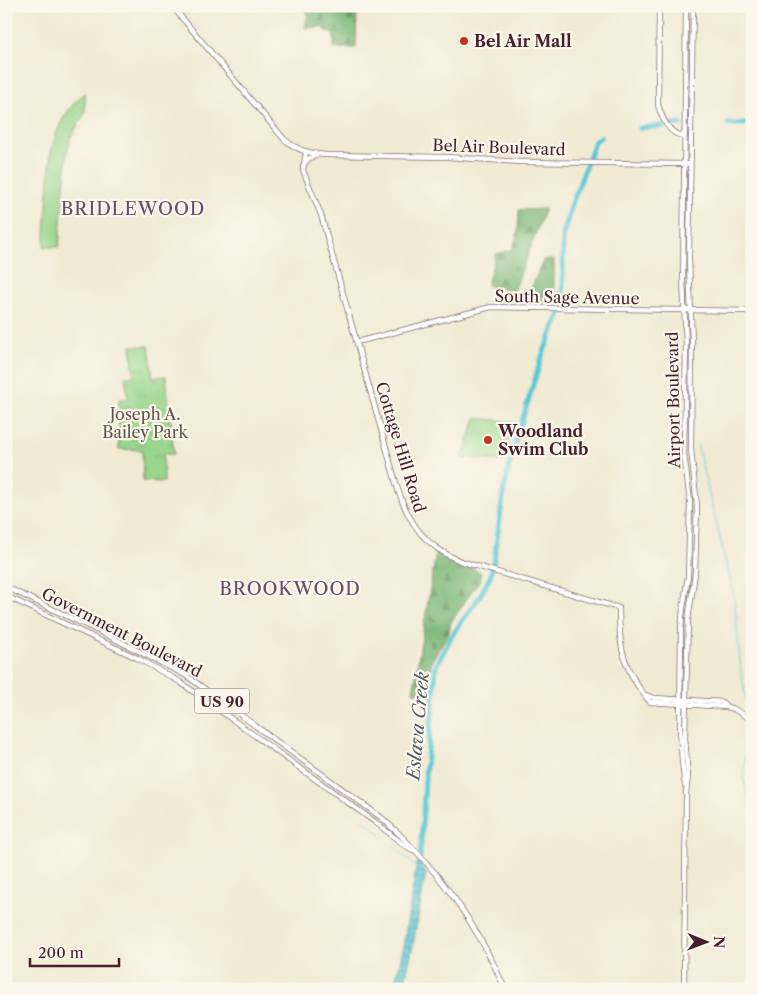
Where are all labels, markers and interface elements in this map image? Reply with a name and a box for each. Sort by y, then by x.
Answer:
place label: Bel Air Mall [474,31,572,51]
marker: Bel Air Mall [458,35,470,47]
street label: Bel Air Boulevard [432,135,566,159]
district label: BRIDLEWOOD [61,198,205,220]
street label: South Sage Avenue [494,286,640,308]
street label: Airport Boulevard [662,331,684,470]
street label: Cottage Hill Road [372,379,430,515]
park label: Joseph A. Bailey Park [102,404,188,442]
place label: Woodland Swim Club [497,421,588,459]
marker: Woodland Swim Club [482,434,494,446]
district label: BROOKWOOD [219,578,361,600]
street label: Government Boulevard [39,583,206,681]
water label: Eslava Creek [402,670,434,783]
road number: US 90 [194,688,250,714]
north arrow [680,918,730,968]
scale bar [30,935,119,967]
text: N [710,936,728,948]
text: 200 m [38,943,84,962]

